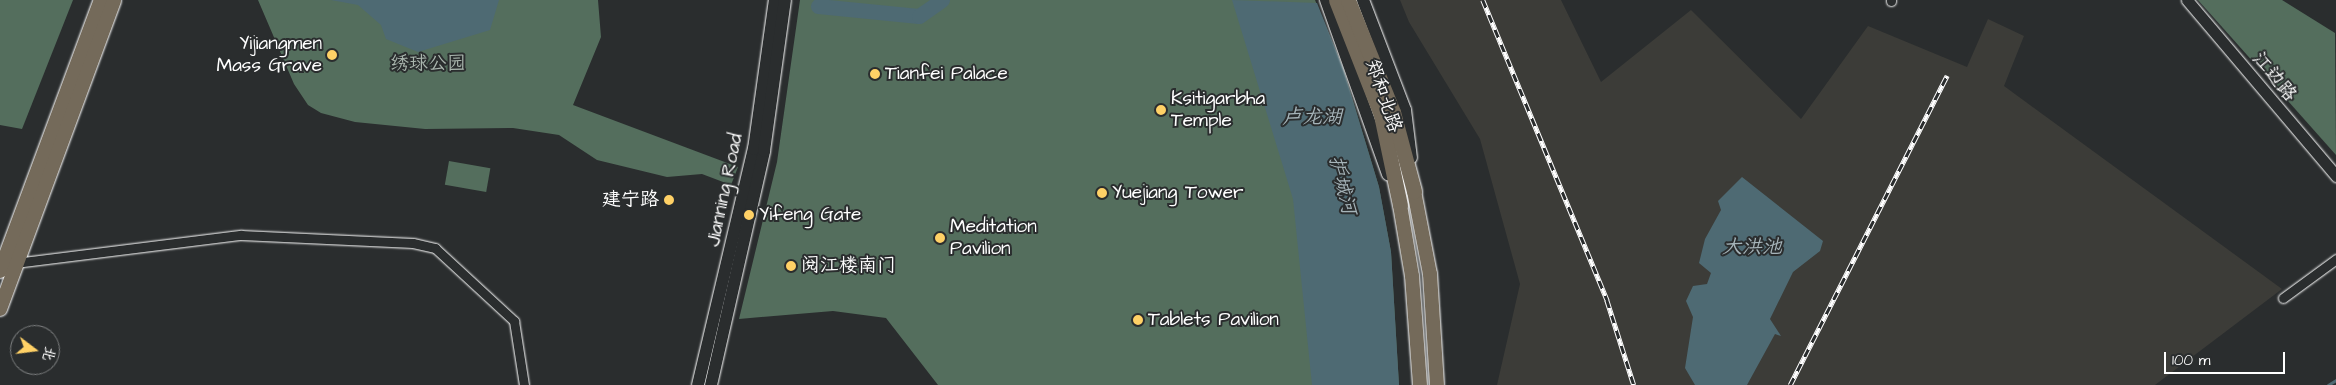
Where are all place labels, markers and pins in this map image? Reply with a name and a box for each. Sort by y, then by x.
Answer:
place label: Yijiangmen Mass Grave [216,33,322,77]
marker: Yijiangmen Mass Grave [326,49,338,61]
place label: Tianfei Palace [885,63,1008,85]
marker: Tianfei Palace [869,68,881,80]
place label: Ksitigarbha Temple [1171,88,1265,132]
marker: Ksitigarbha Temple [1155,104,1167,116]
place label: Yuejiang Tower [1112,182,1244,204]
marker: Yuejiang Tower [1096,187,1108,199]
place label: 建宁路 [602,189,659,211]
marker: 建宁路 [663,194,675,206]
place label: Yifeng Gate [759,204,861,226]
marker: Yifeng Gate [743,209,755,221]
place label: Meditation Pavilion [950,216,1037,260]
marker: Meditation Pavilion [934,232,946,244]
place label: 阅江楼南门 [801,255,896,277]
marker: 阅江楼南门 [785,260,797,272]
place label: Tablets Pavilion [1148,309,1279,331]
marker: Tablets Pavilion [1132,314,1144,326]

